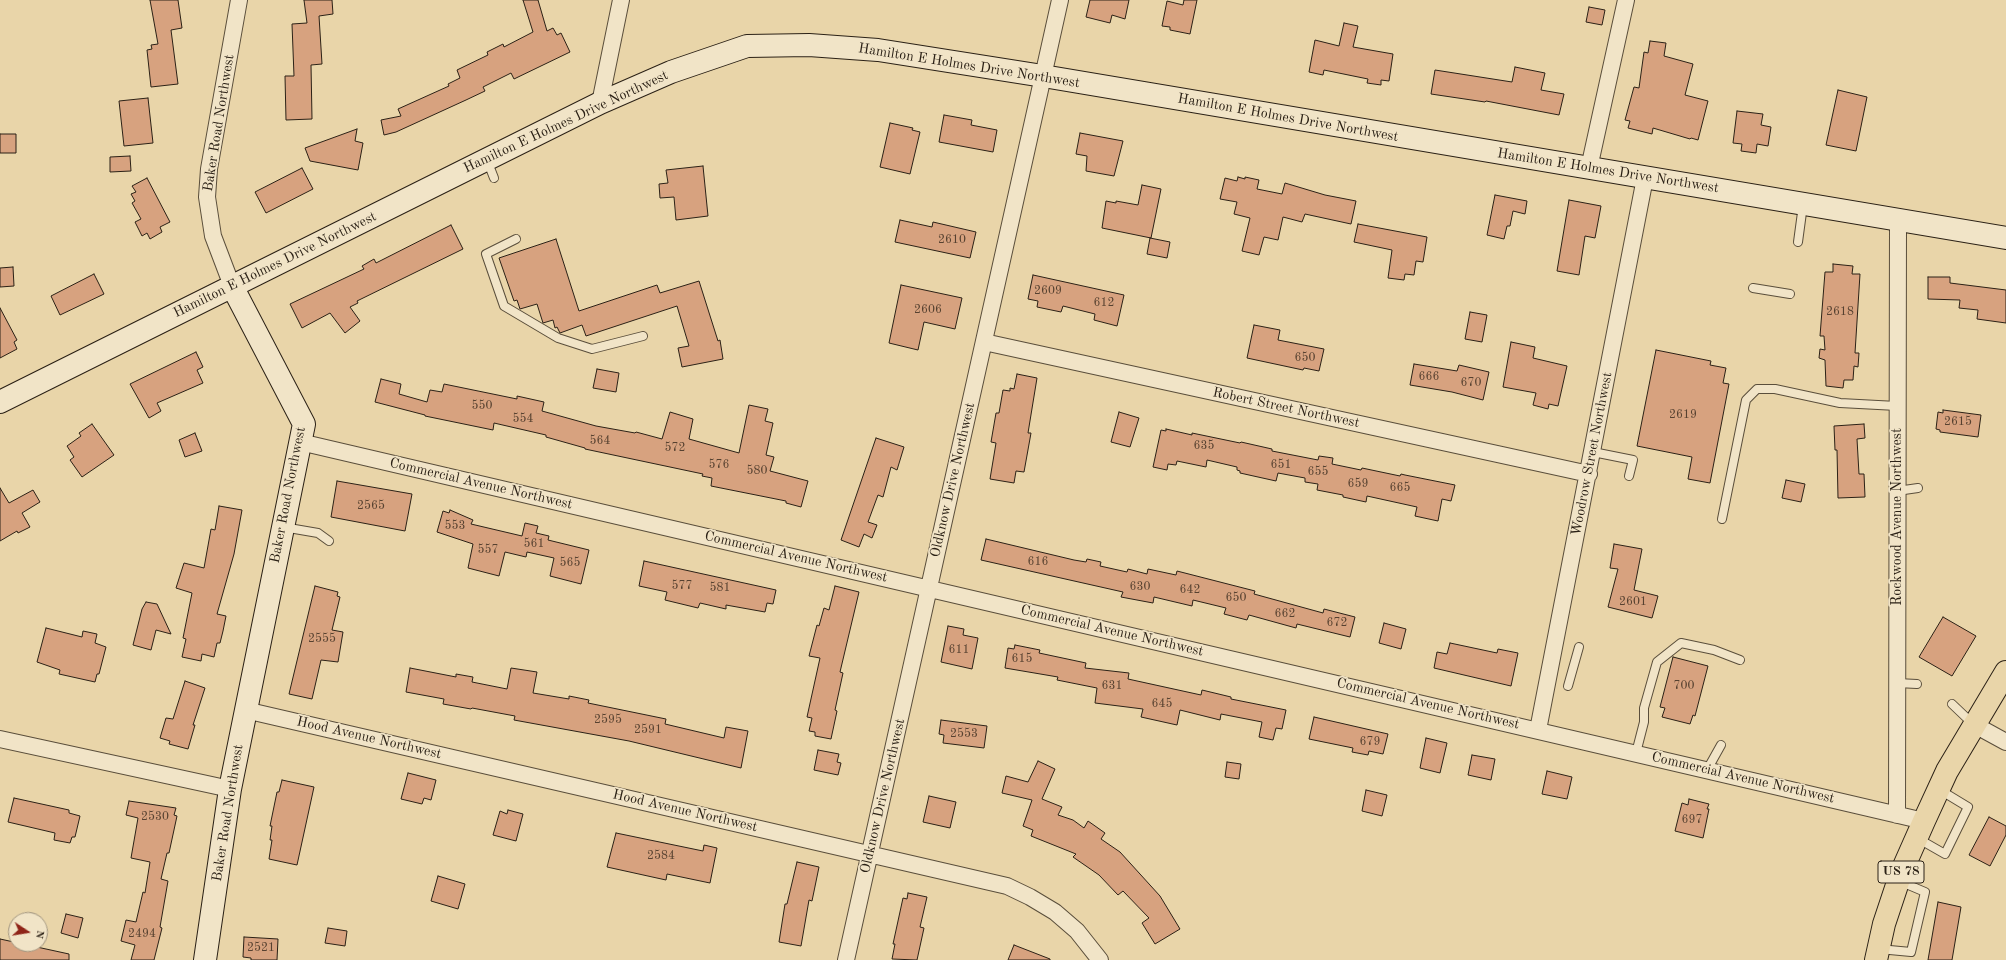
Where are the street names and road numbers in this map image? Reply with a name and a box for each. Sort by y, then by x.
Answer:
street label: Hamilton E Holmes Drive Northwest [857,40,1081,92]
street label: Baker Road Northwest [200,53,238,193]
street label: Hamilton E Holmes Drive Northwest [461,67,671,177]
street label: Hamilton E Holmes Drive Northwest [1176,90,1400,146]
street label: Hamilton E Holmes Drive Northwest [1496,145,1720,197]
street label: Hamilton E Holmes Drive Northwest [171,208,379,322]
street label: Woodrow Street Northwest [1568,371,1616,537]
street label: Robert Street Northwest [1211,384,1361,432]
street label: Oldknow Drive Northwest [927,401,979,559]
street label: Baker Road Northwest [267,425,309,565]
street label: Rockwood Avenue Northwest [1889,428,1905,606]
street label: Commercial Avenue Northwest [388,455,574,513]
street label: Commercial Avenue Northwest [703,528,889,586]
street label: Commercial Avenue Northwest [1019,602,1205,660]
street label: Commercial Avenue Northwest [1335,675,1521,733]
street label: Hood Avenue Northwest [295,713,443,763]
street label: Oldknow Drive Northwest [857,717,909,875]
street label: Baker Road Northwest [209,743,247,883]
street label: Commercial Avenue Northwest [1650,749,1836,807]
street label: Hood Avenue Northwest [611,786,759,836]
road number: US 78 [1878,861,1924,883]

